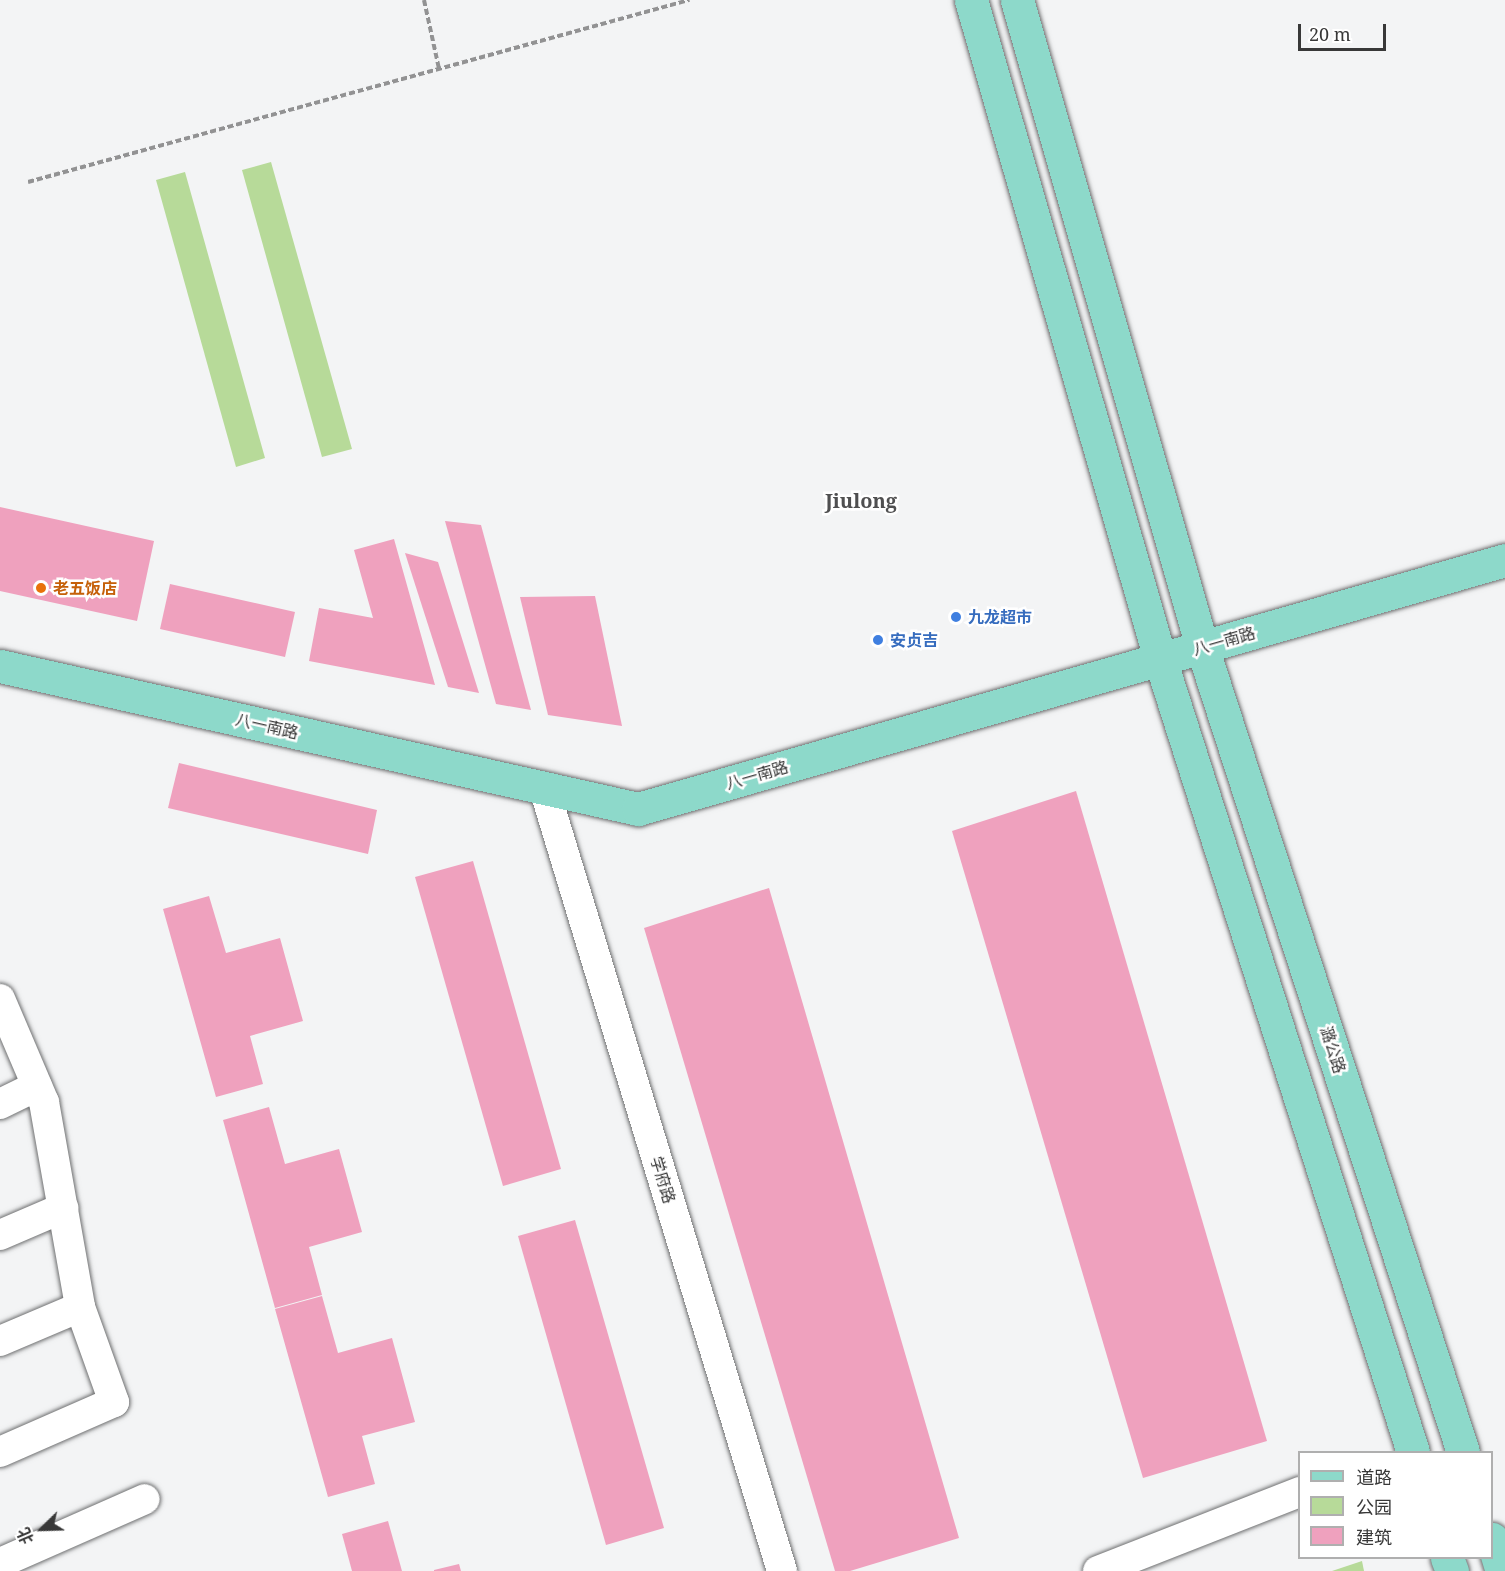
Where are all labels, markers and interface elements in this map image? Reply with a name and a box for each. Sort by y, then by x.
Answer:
scale bar [1301,12,1390,50]
text: 20 m [1309,22,1351,46]
district label: Jiulong [825,488,897,512]
place label: 老五饭店 [53,578,117,598]
marker: 老五饭店 [34,581,48,595]
place label: 九龙超市 [968,607,1032,627]
marker: 九龙超市 [949,610,963,624]
street label: 八一南路 [1191,623,1257,659]
place label: 安贞吉 [890,630,938,650]
marker: 安贞吉 [871,633,885,647]
street label: 八一南路 [234,709,300,743]
street label: 八一南路 [724,757,790,793]
street label: 潞公路 [1316,1024,1350,1076]
street label: 学府路 [647,1154,679,1206]
legend [1298,1451,1493,1559]
text: 道路 [1356,1465,1392,1489]
text: 公园 [1356,1495,1392,1519]
north arrow [12,1499,72,1559]
text: 北 [12,1524,39,1548]
text: 建筑 [1356,1525,1392,1549]

